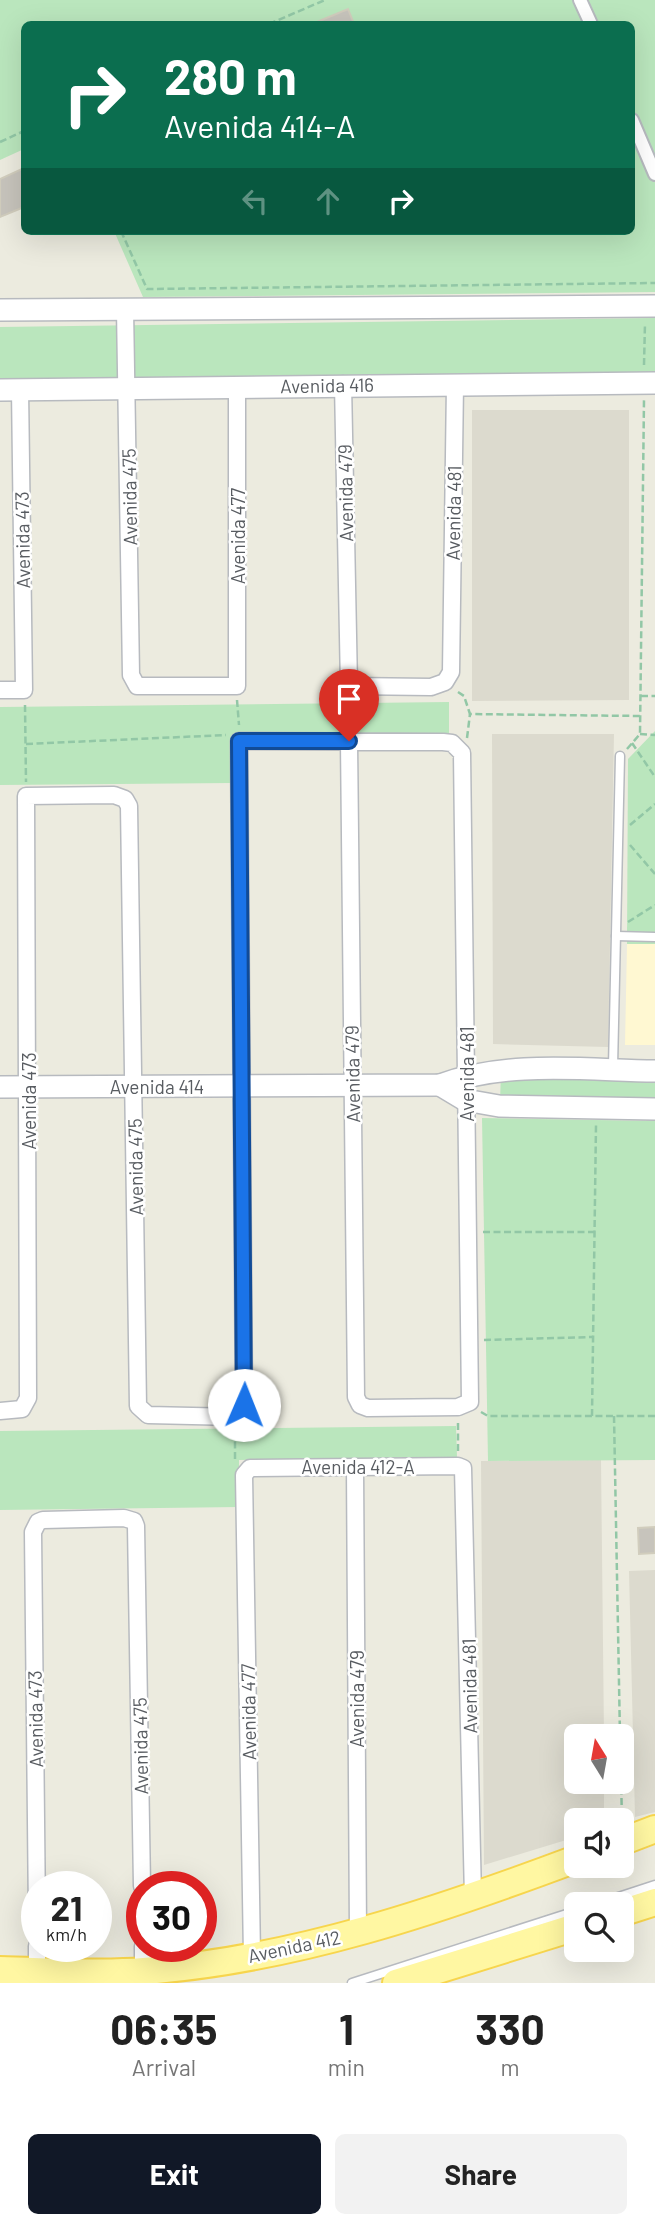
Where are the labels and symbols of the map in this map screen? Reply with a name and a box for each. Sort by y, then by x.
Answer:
street label: Avenida 416 [280,373,374,397]
street label: Avenida 479 [333,444,357,542]
street label: Avenida 475 [117,448,141,546]
street label: Avenida 481 [441,465,465,561]
street label: Avenida 477 [226,488,249,584]
street label: Avenida 473 [10,491,34,589]
pin [319,669,379,741]
street label: Avenida 479 [340,1025,364,1123]
street label: Avenida 481 [455,1026,478,1122]
street label: Avenida 473 [17,1052,40,1150]
street label: Avenida 414 [110,1075,204,1098]
street label: Avenida 475 [123,1118,147,1216]
position arrow [207,1368,281,1442]
street label: Avenida 412-A [301,1455,415,1478]
street label: Avenida 481 [457,1638,481,1734]
street label: Avenida 479 [345,1650,368,1748]
street label: Avenida 477 [236,1663,260,1761]
street label: Avenida 473 [23,1670,47,1768]
street label: Avenida 475 [128,1697,152,1795]
north arrow [564,1724,634,1794]
speed limit sign: 30 [126,1871,217,1962]
street label: Avenida 412 [245,1925,343,1967]

